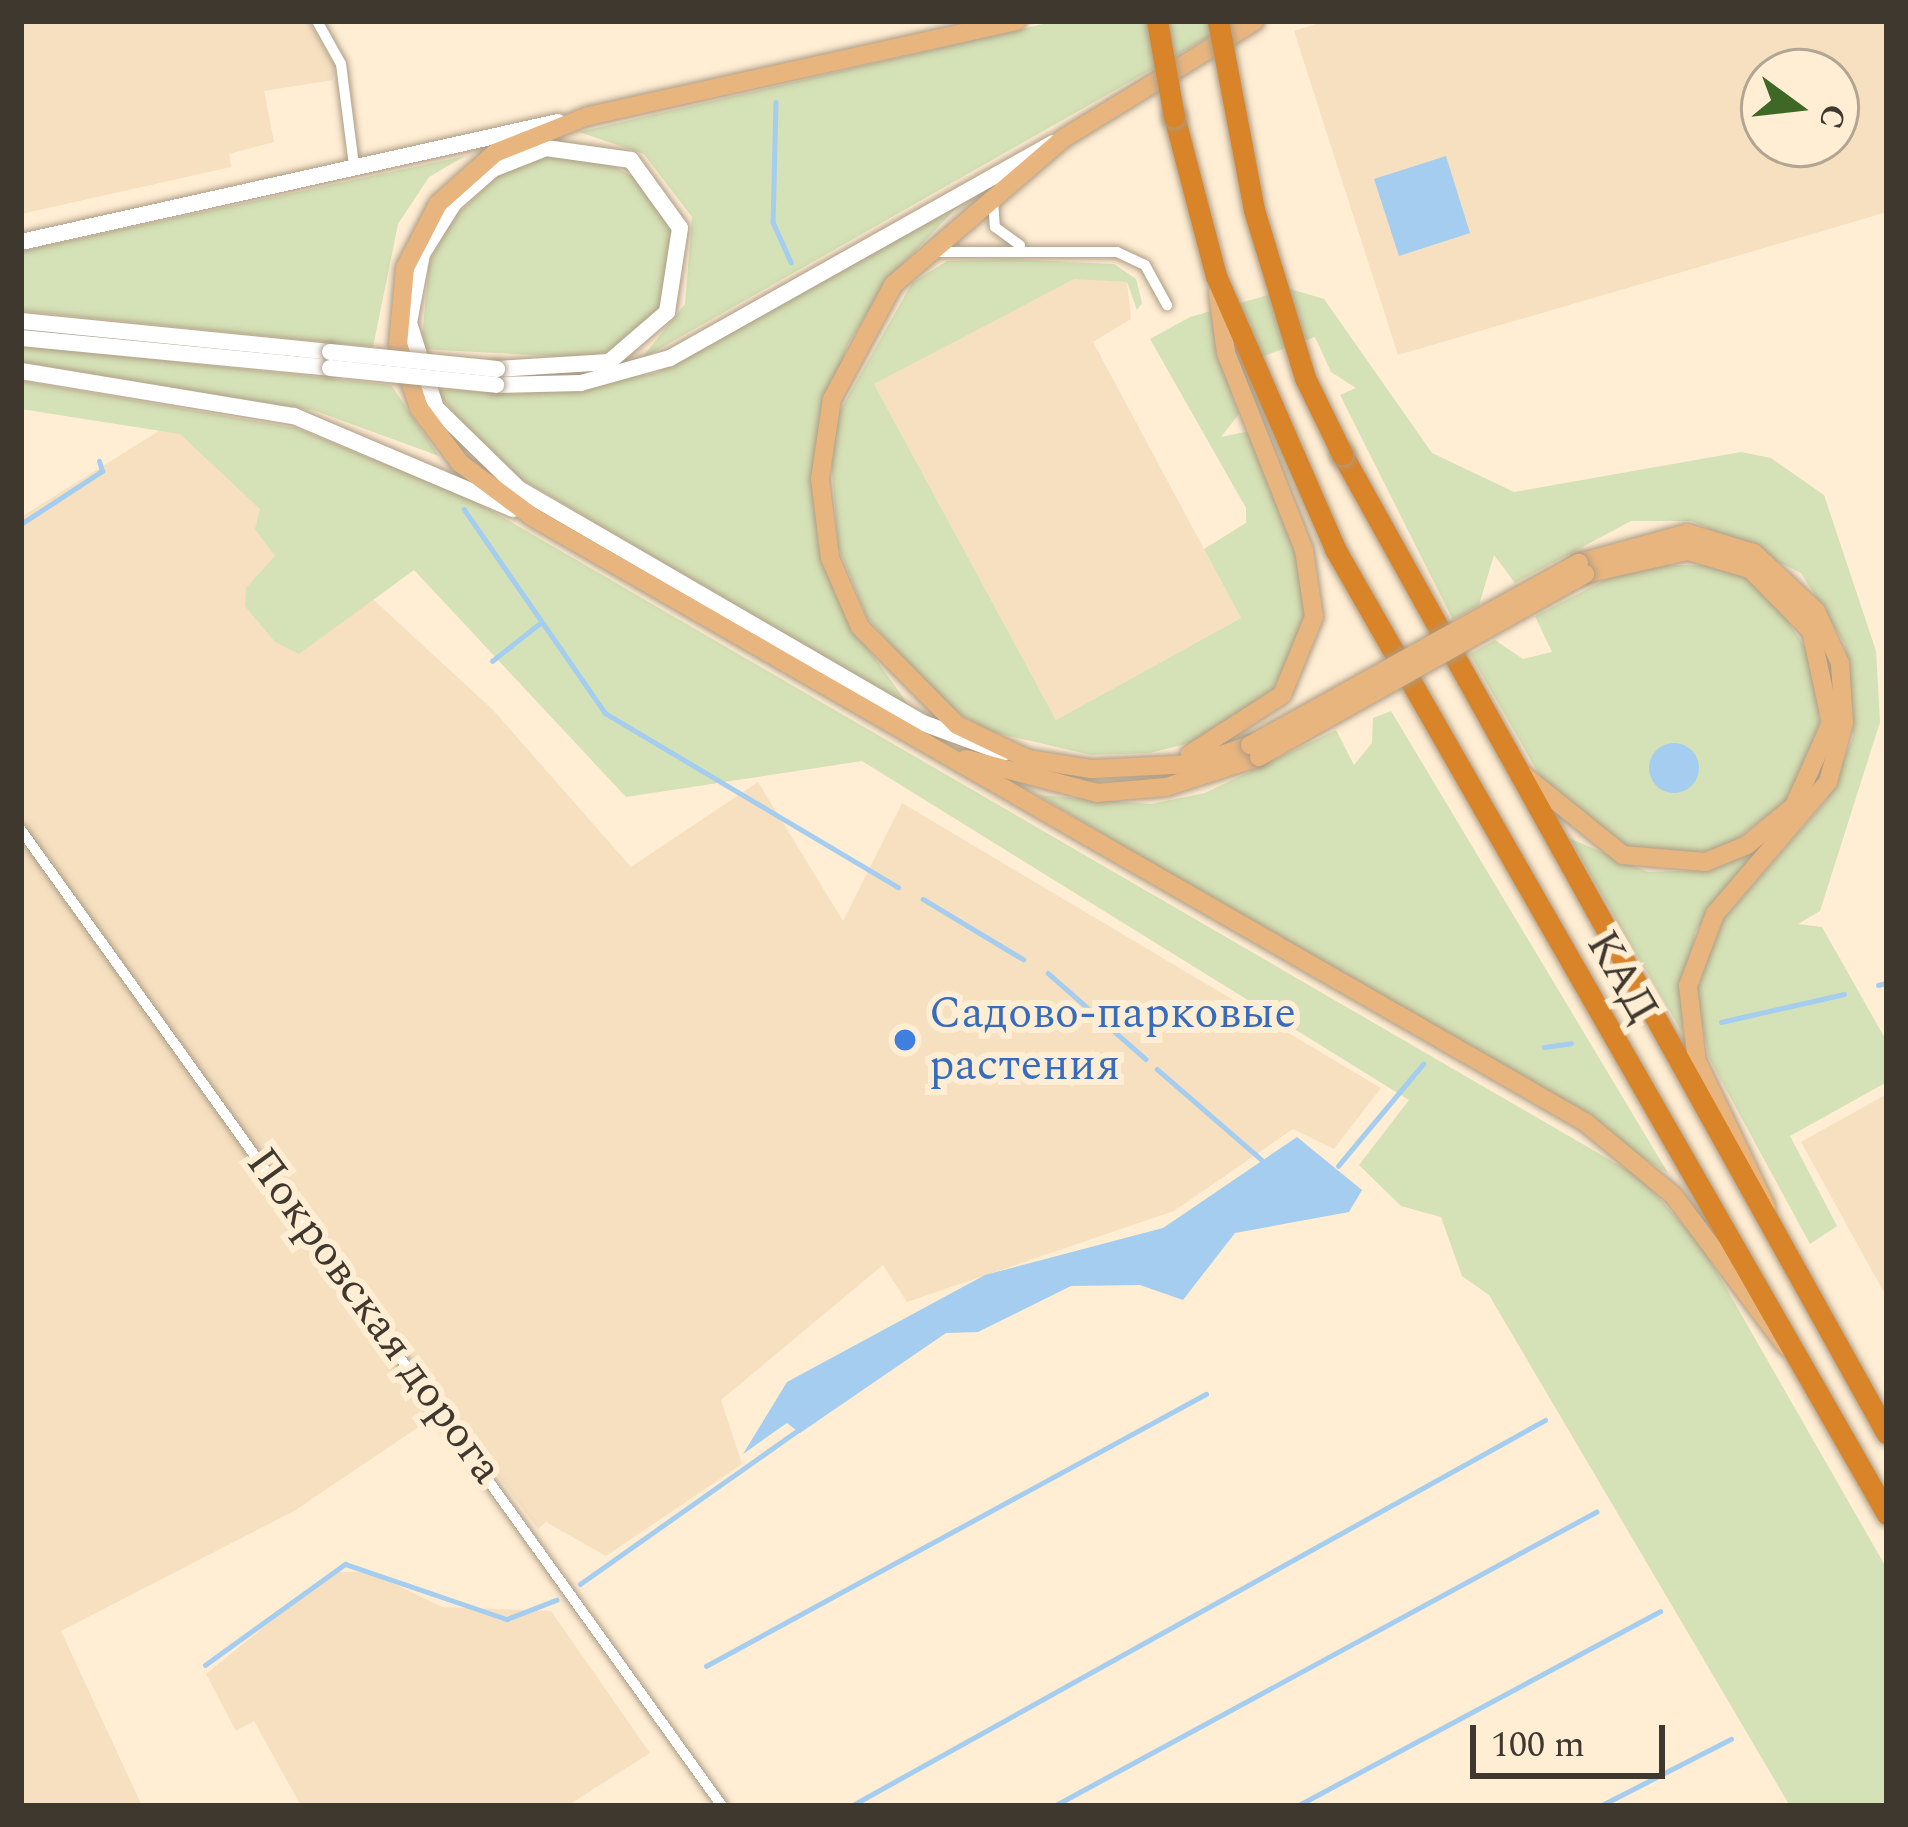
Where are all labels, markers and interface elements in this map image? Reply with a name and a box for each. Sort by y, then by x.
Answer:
north arrow [1740,48,1860,168]
text: С [1805,99,1859,134]
street label: КАД [1574,921,1670,1033]
place label: Садово-парковые растения [929,987,1296,1093]
marker: Садово-парковые растения [892,1027,918,1053]
street label: Покровская дорога [234,1138,514,1494]
scale bar [1476,1701,1671,1775]
text: 100 m [1491,1718,1585,1773]

